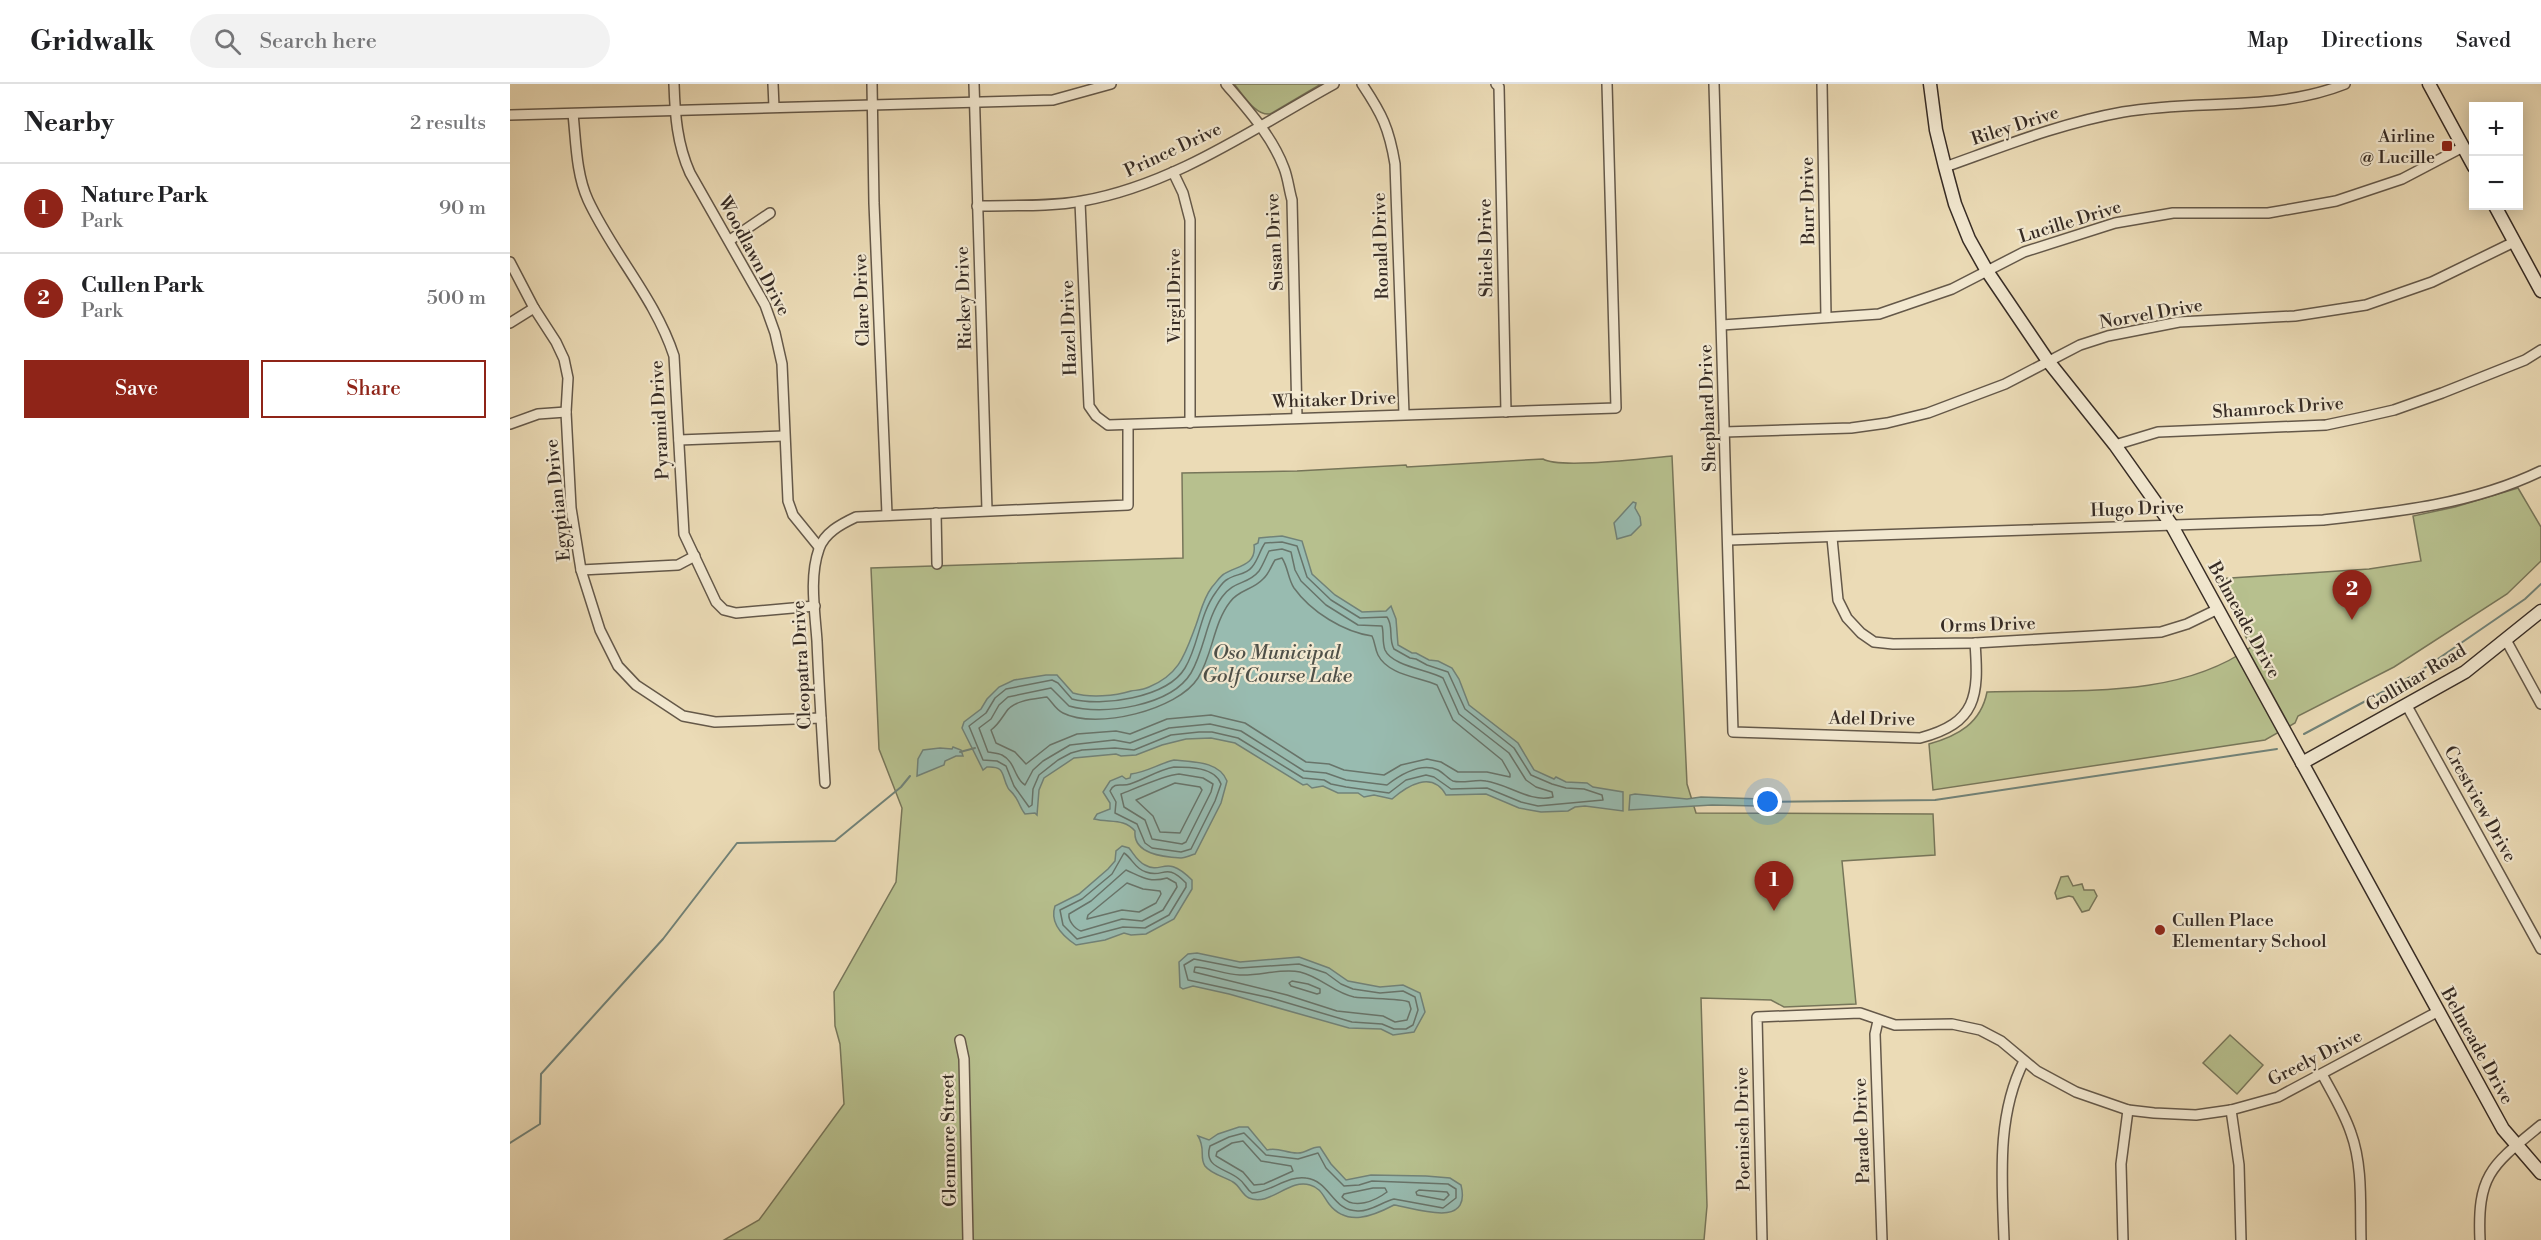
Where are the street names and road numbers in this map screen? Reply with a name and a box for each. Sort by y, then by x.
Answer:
street label: Riley Drive [1968,101,2062,151]
street label: Prince Drive [1121,117,1225,183]
street label: Burr Drive [1796,157,1820,246]
street label: Woodlawn Drive [712,191,795,320]
street label: Ronald Drive [1368,192,1394,300]
street label: Susan Drive [1261,193,1289,291]
street label: Lucille Drive [2016,195,2124,249]
street label: Shiels Drive [1474,198,1498,298]
street label: Rickey Drive [951,246,977,350]
street label: Virgil Drive [1163,248,1186,345]
street label: Clare Drive [849,253,875,347]
street label: Hazel Drive [1056,280,1082,376]
street label: Norvel Drive [2098,294,2204,334]
street label: Shephard Drive [1694,344,1722,472]
street label: Pyramid Drive [645,360,675,480]
street label: Whitaker Drive [1271,386,1396,414]
street label: Shamrock Drive [2212,392,2344,424]
street label: Egyptian Drive [540,438,576,562]
street label: Hugo Drive [2090,496,2184,522]
street label: Belmeade Drive [2202,557,2286,682]
street label: Cleopatra Drive [787,600,817,730]
street label: Orms Drive [1940,612,2036,638]
street label: Gollihar Road [2362,639,2471,717]
street label: Adel Drive [1828,707,1915,731]
street label: Crestview Drive [2439,742,2521,866]
street label: Belmeade Drive [2435,983,2519,1108]
street label: Greely Drive [2264,1024,2366,1092]
street label: Poenisch Drive [1730,1067,1756,1191]
street label: Glenmore Street [936,1072,962,1207]
street label: Parade Drive [1849,1078,1875,1184]

